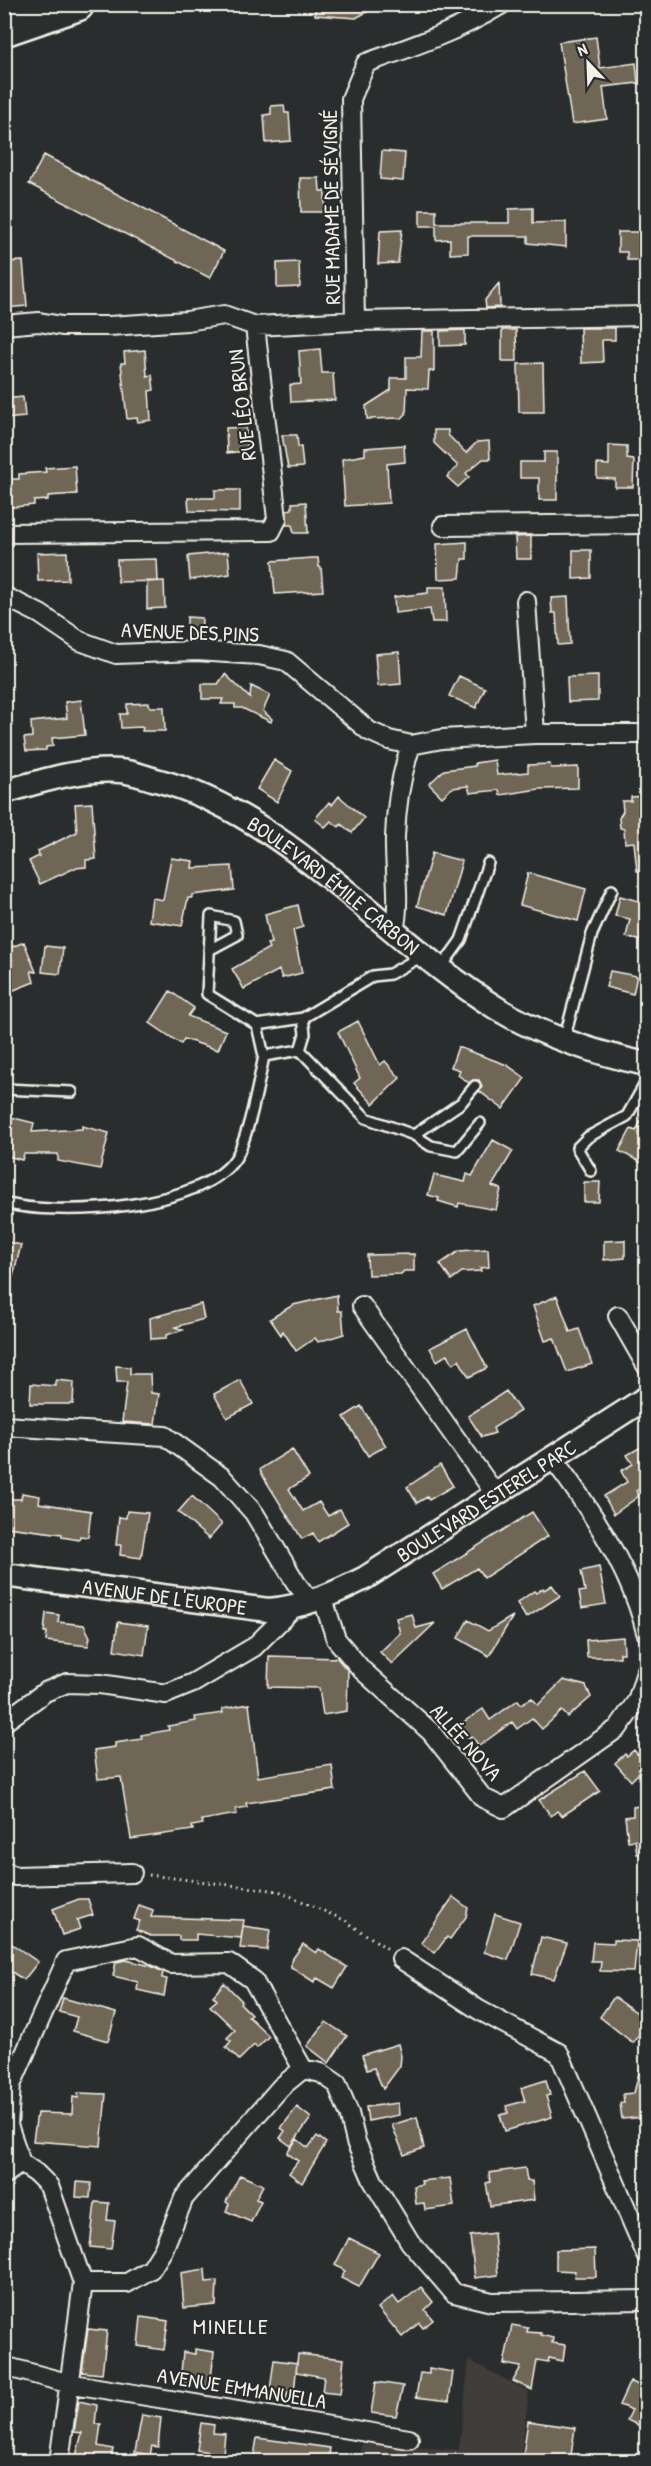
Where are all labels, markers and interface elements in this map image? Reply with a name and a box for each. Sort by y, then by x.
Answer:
north arrow [558,33,618,93]
text: N [574,37,591,61]
street label: RUE MADAME DE SÉVIGNÉ [315,109,347,305]
street label: RUE LÉO BRUN [221,348,263,462]
street label: AVENUE DES PINS [121,615,260,649]
street label: BOULEVARD ÉMILE CARBON [242,809,426,961]
street label: BOULEVARD ESTEREL PARC [391,1432,582,1569]
street label: AVENUE DE L'EUROPE [81,1571,248,1622]
street label: ALLÉE NOVA [424,1697,508,1787]
district label: MINELLE [193,2311,269,2341]
street label: AVENUE EMMANUELLA [156,2360,328,2416]

